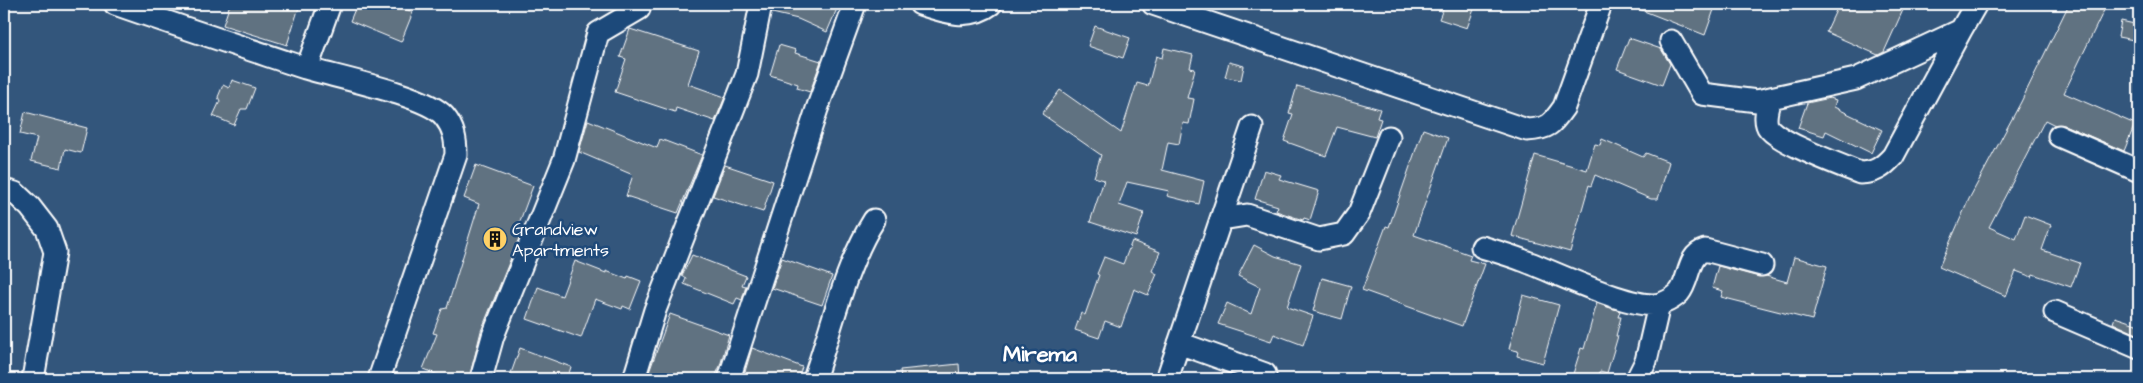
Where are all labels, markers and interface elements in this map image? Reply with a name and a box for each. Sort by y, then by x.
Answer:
place label: Grandview Apartments [512,217,609,263]
building icon: Grandview Apartments [482,226,508,252]
district label: Mirema [1003,339,1078,370]

